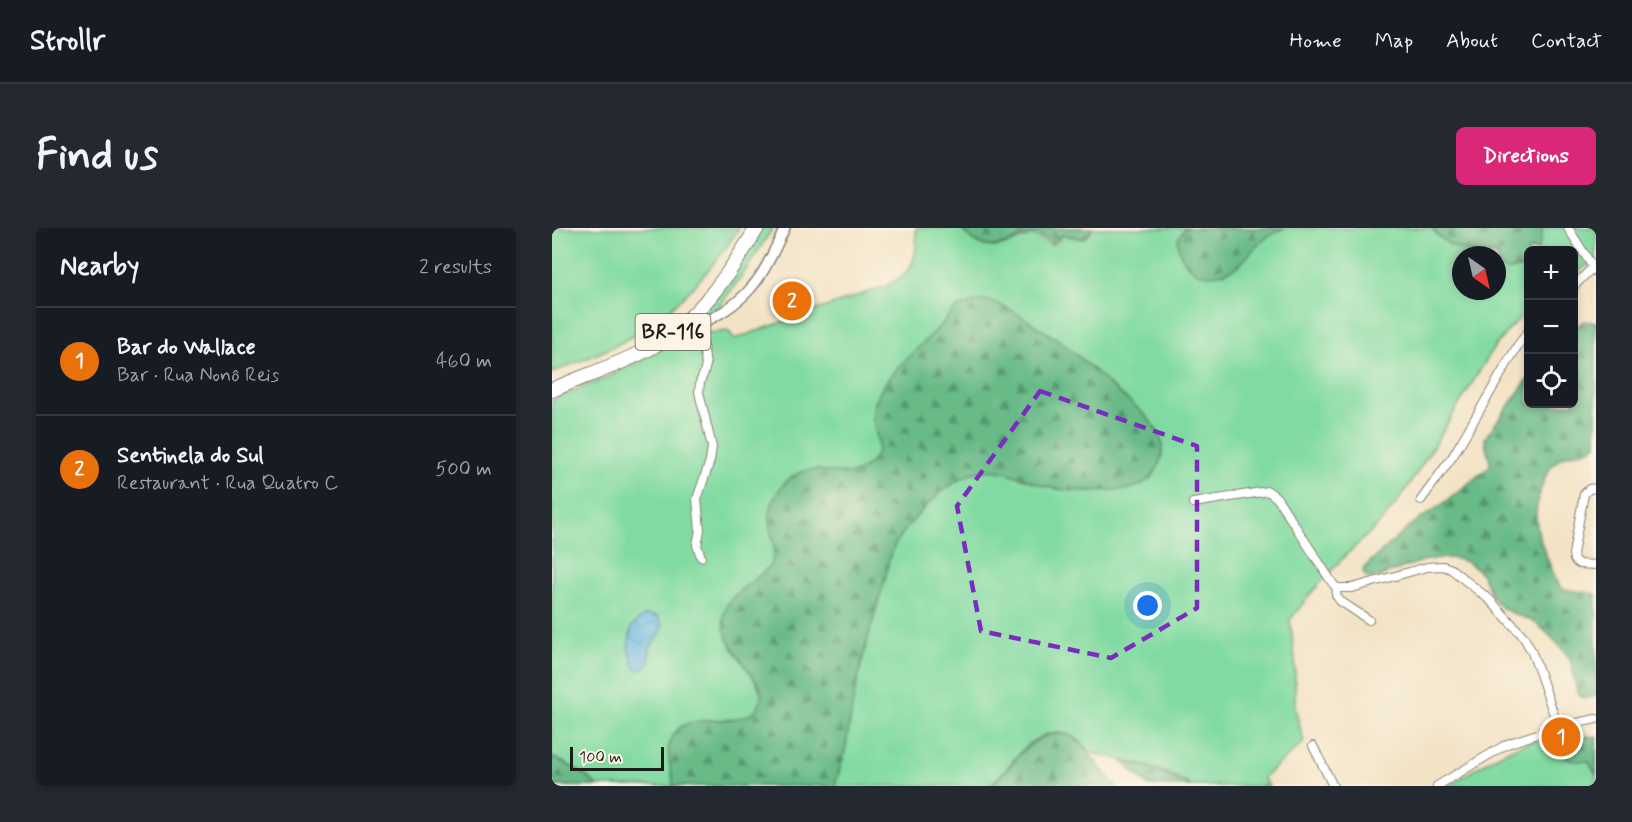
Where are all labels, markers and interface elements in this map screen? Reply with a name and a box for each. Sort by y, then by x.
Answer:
text: Strollr [30,23,105,60]
text: Home [1290,27,1342,55]
text: Map [1375,27,1413,55]
text: About [1446,27,1498,55]
text: Contact [1531,27,1602,55]
button: Directions [1456,127,1596,185]
text: Find us [36,129,158,184]
north arrow [1452,246,1506,300]
map controls [1524,246,1578,408]
button: + [1524,246,1578,300]
text: Nearby [60,250,139,284]
text: 2 results [419,254,492,281]
pin: 2 [772,278,812,324]
button: − [1524,300,1578,354]
road number: BR-116 [636,314,710,350]
text: Bar do Wallace [117,334,256,362]
text: 1 [75,348,84,375]
text: 460 m [436,348,492,375]
button: locate [1524,354,1578,408]
text: Bar · Rua Nonô Reis [117,362,279,389]
text: Sentinela do Sul [117,442,264,470]
text: 2 [75,456,84,483]
text: 500 m [435,456,492,483]
text: Restaurant · Rua Quatro C [117,470,339,497]
your location [1133,591,1162,620]
pin: 1 [1542,714,1580,760]
scale bar [570,744,664,772]
text: 100 m [579,747,622,768]

